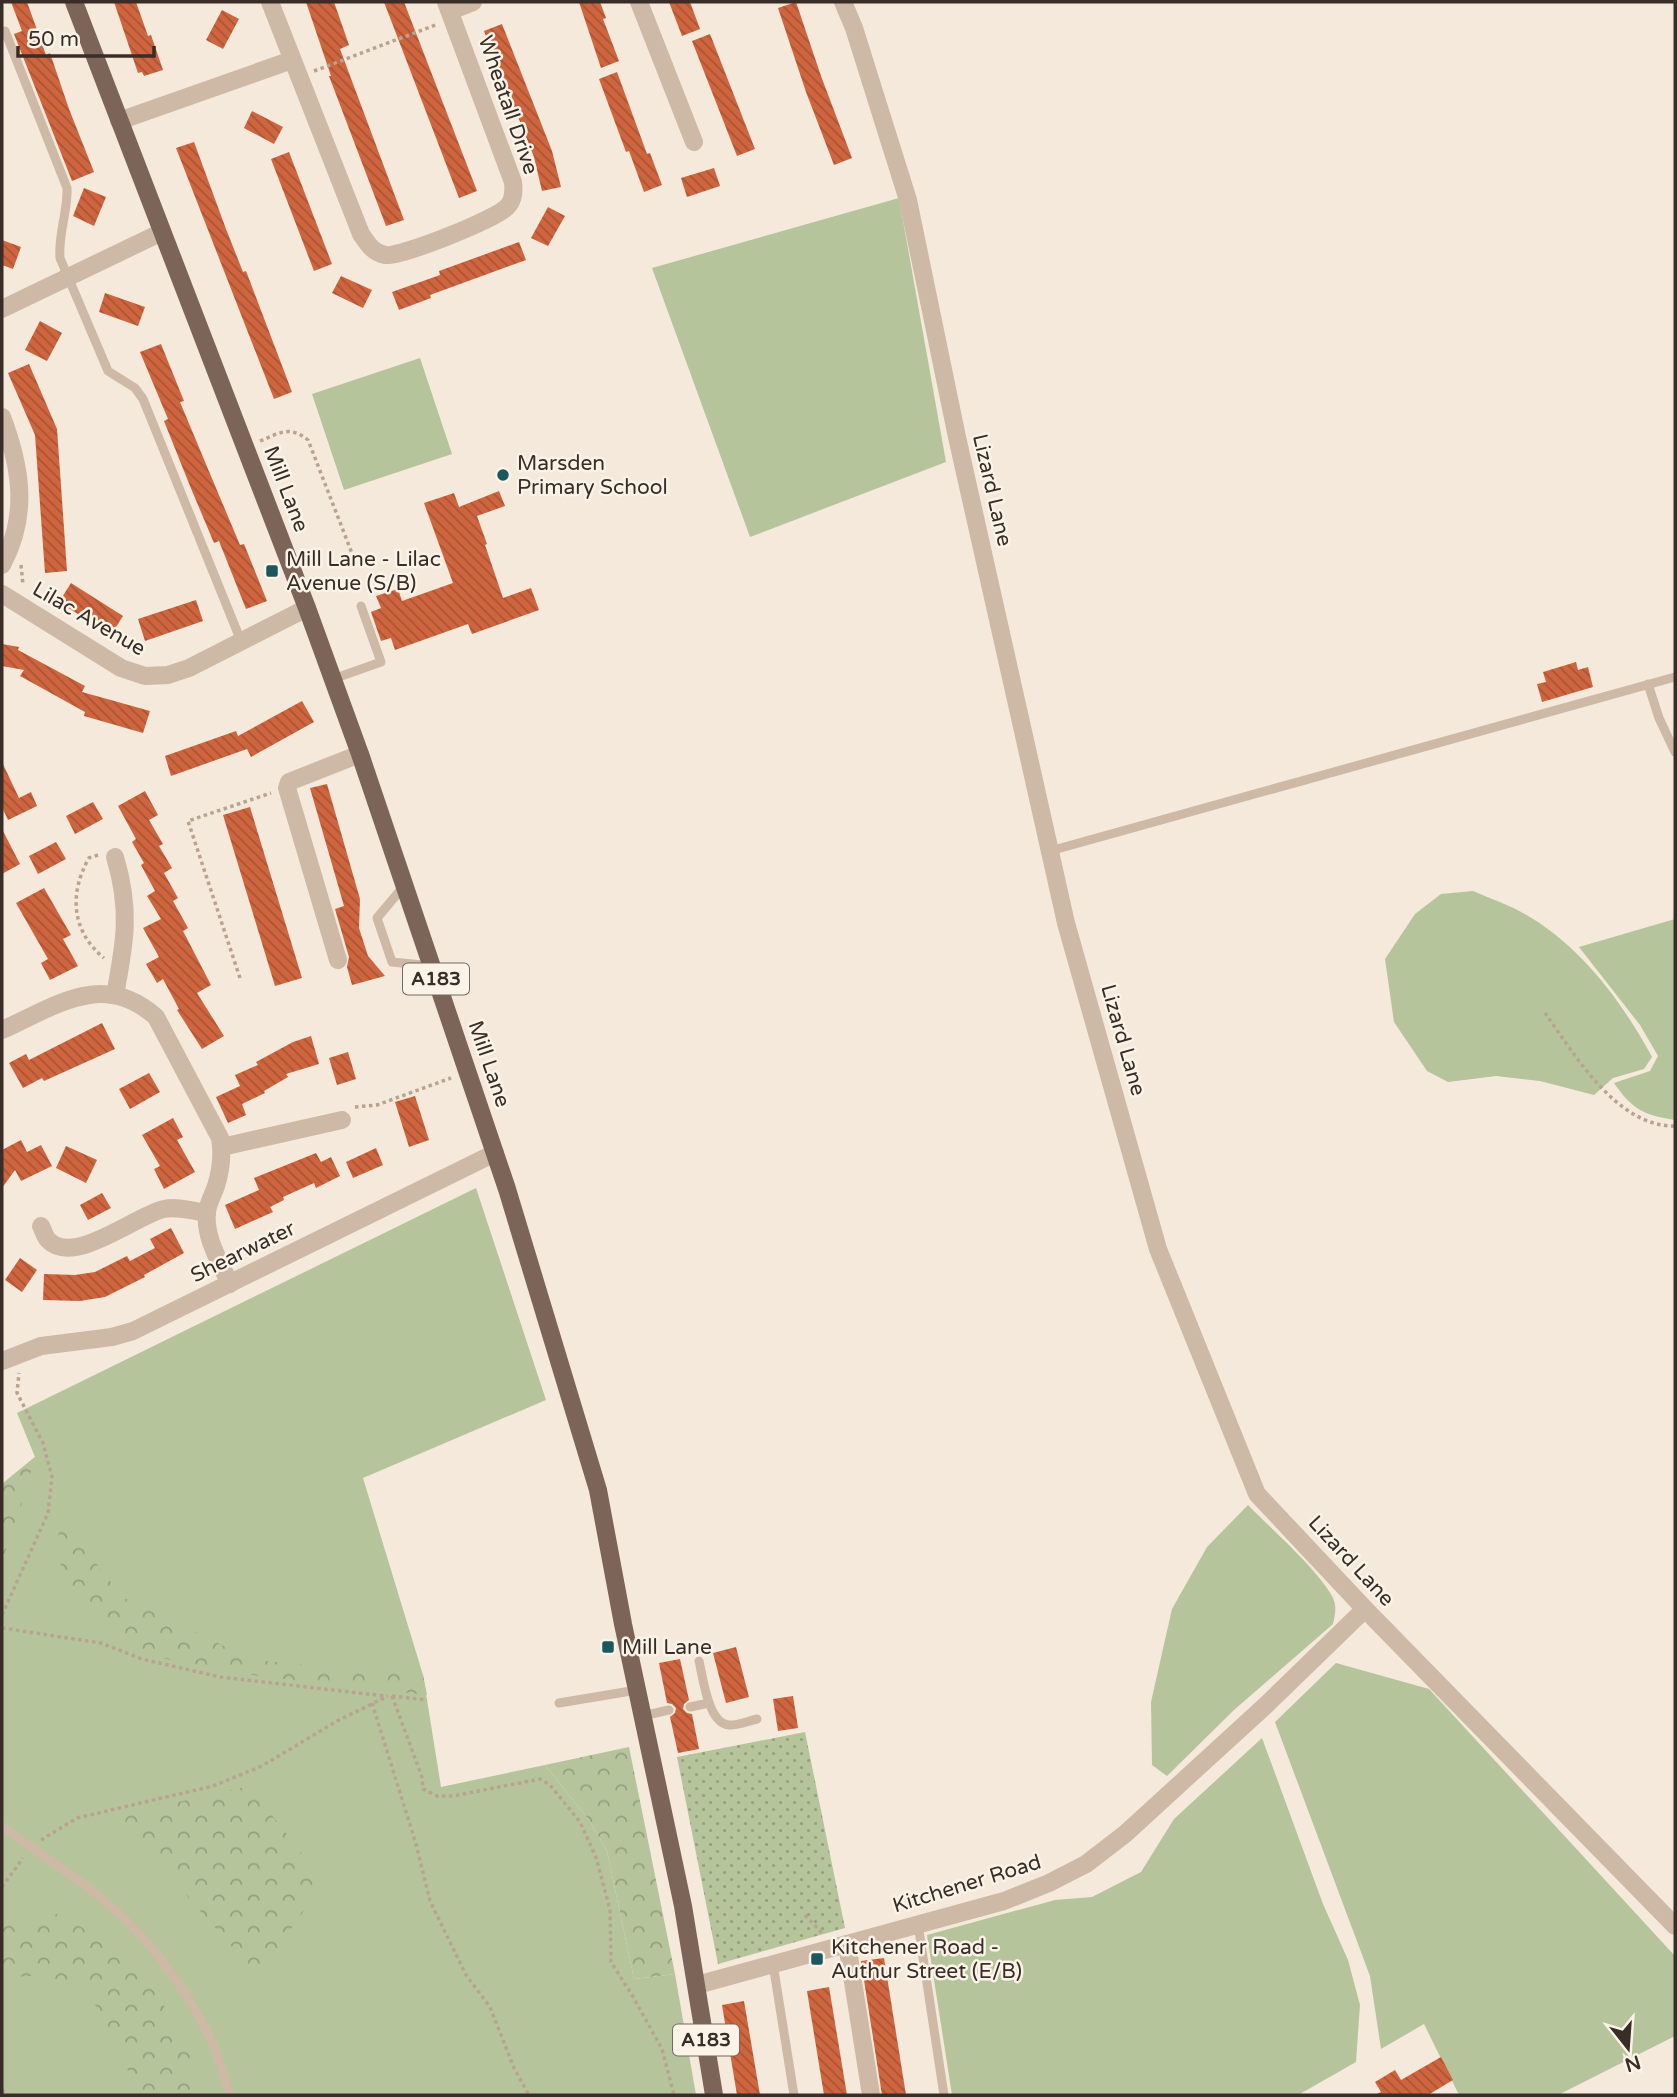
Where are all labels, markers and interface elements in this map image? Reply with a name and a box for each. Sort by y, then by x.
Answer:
scale bar [18,14,154,58]
text: 50 m [28,27,79,52]
street label: Wheatall Drive [473,32,543,178]
street label: Lizard Lane [967,431,1017,549]
street label: Mill Lane [258,443,314,536]
place label: Marsden Primary School [517,451,668,500]
marker: Marsden Primary School [495,467,511,483]
place label: Mill Lane - Lilac Avenue (S/B) [286,547,441,596]
marker: Mill Lane - Lilac Avenue (S/B) [264,563,280,579]
street label: Lilac Avenue [28,577,150,661]
road number: A183 [403,964,469,995]
street label: Lizard Lane [1095,981,1151,1099]
street label: Mill Lane [463,1017,515,1111]
street label: Shearwater [187,1216,299,1288]
street label: Lizard Lane [1303,1511,1399,1612]
place label: Mill Lane [622,1635,712,1660]
marker: Mill Lane [600,1639,616,1655]
street label: Kitchener Road [890,1850,1044,1918]
place label: Kitchener Road - Authur Street (E/B) [831,1935,1022,1984]
marker: Kitchener Road - Authur Street (E/B) [809,1951,825,1967]
north arrow [1593,2013,1663,2083]
road number: A183 [673,2024,739,2056]
text: N [1622,2051,1643,2076]

